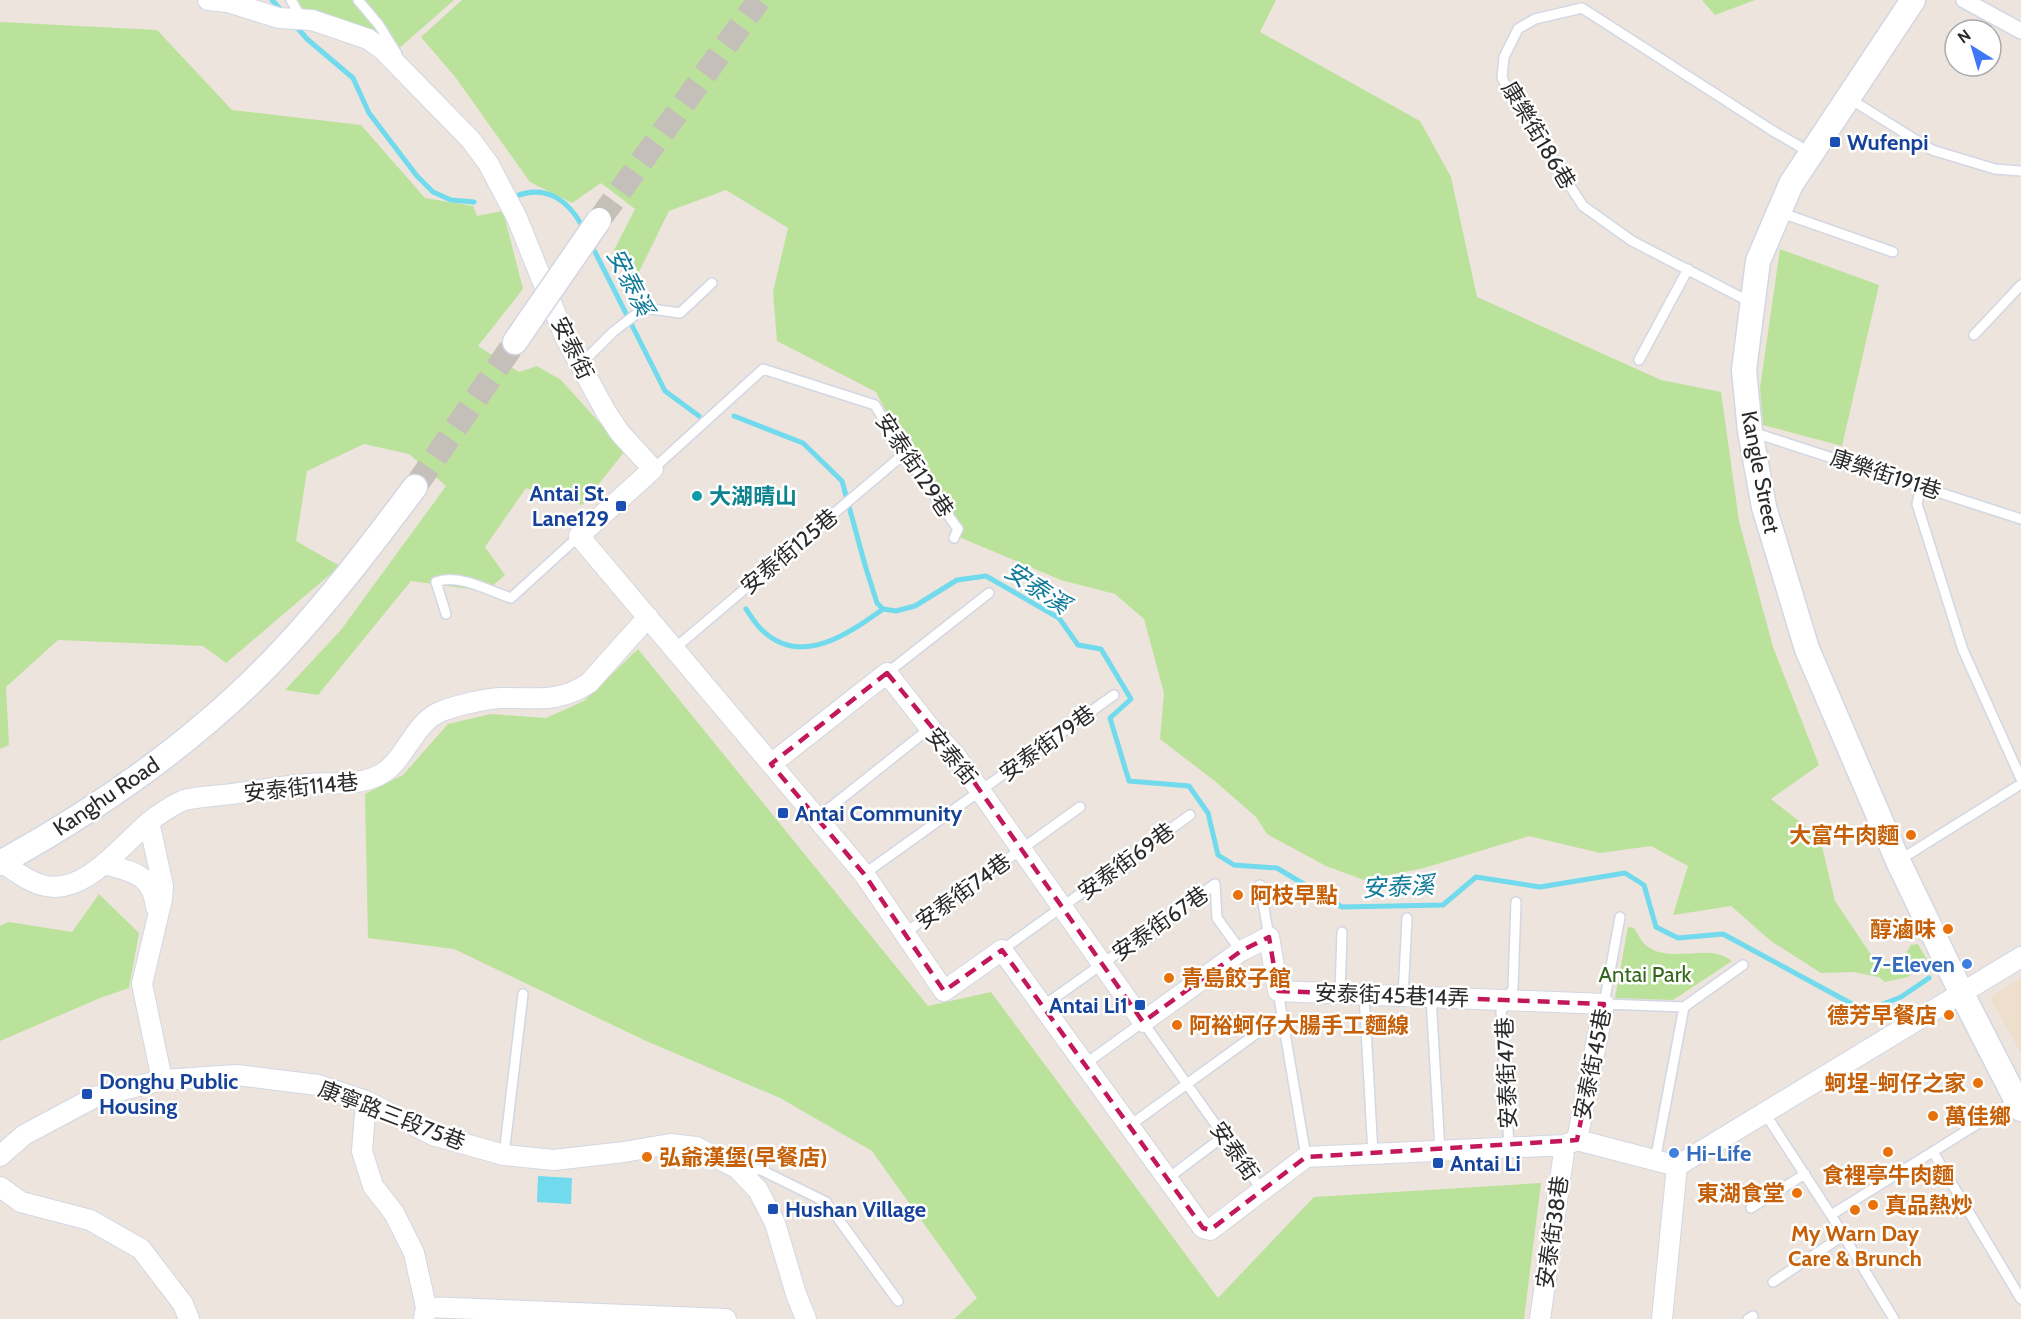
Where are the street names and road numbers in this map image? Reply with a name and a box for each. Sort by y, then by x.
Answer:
street label: 康樂街186巷 [1496,76,1581,194]
street label: 安泰街 [546,313,599,384]
street label: 安泰街129巷 [870,408,959,522]
street label: Kangle Street [1735,409,1786,536]
street label: 康樂街191巷 [1827,444,1945,505]
street label: 安泰街125巷 [735,503,843,600]
street label: 安泰街79巷 [994,700,1100,787]
street label: 安泰街 [920,722,983,790]
street label: Kanghu Road [48,751,165,842]
street label: 安泰街114巷 [242,768,360,807]
street label: 安泰街69巷 [1073,817,1180,906]
street label: 安泰街74巷 [910,848,1016,935]
street label: 安泰街67巷 [1107,880,1214,966]
street label: 安泰街45巷14弄 [1314,979,1470,1012]
street label: 安泰街45巷 [1568,1006,1616,1122]
street label: 安泰街47巷 [1491,1017,1522,1129]
street label: 康寧路三段75巷 [315,1075,469,1156]
street label: 安泰街 [1205,1117,1265,1186]
street label: 安泰街38巷 [1531,1174,1574,1290]

